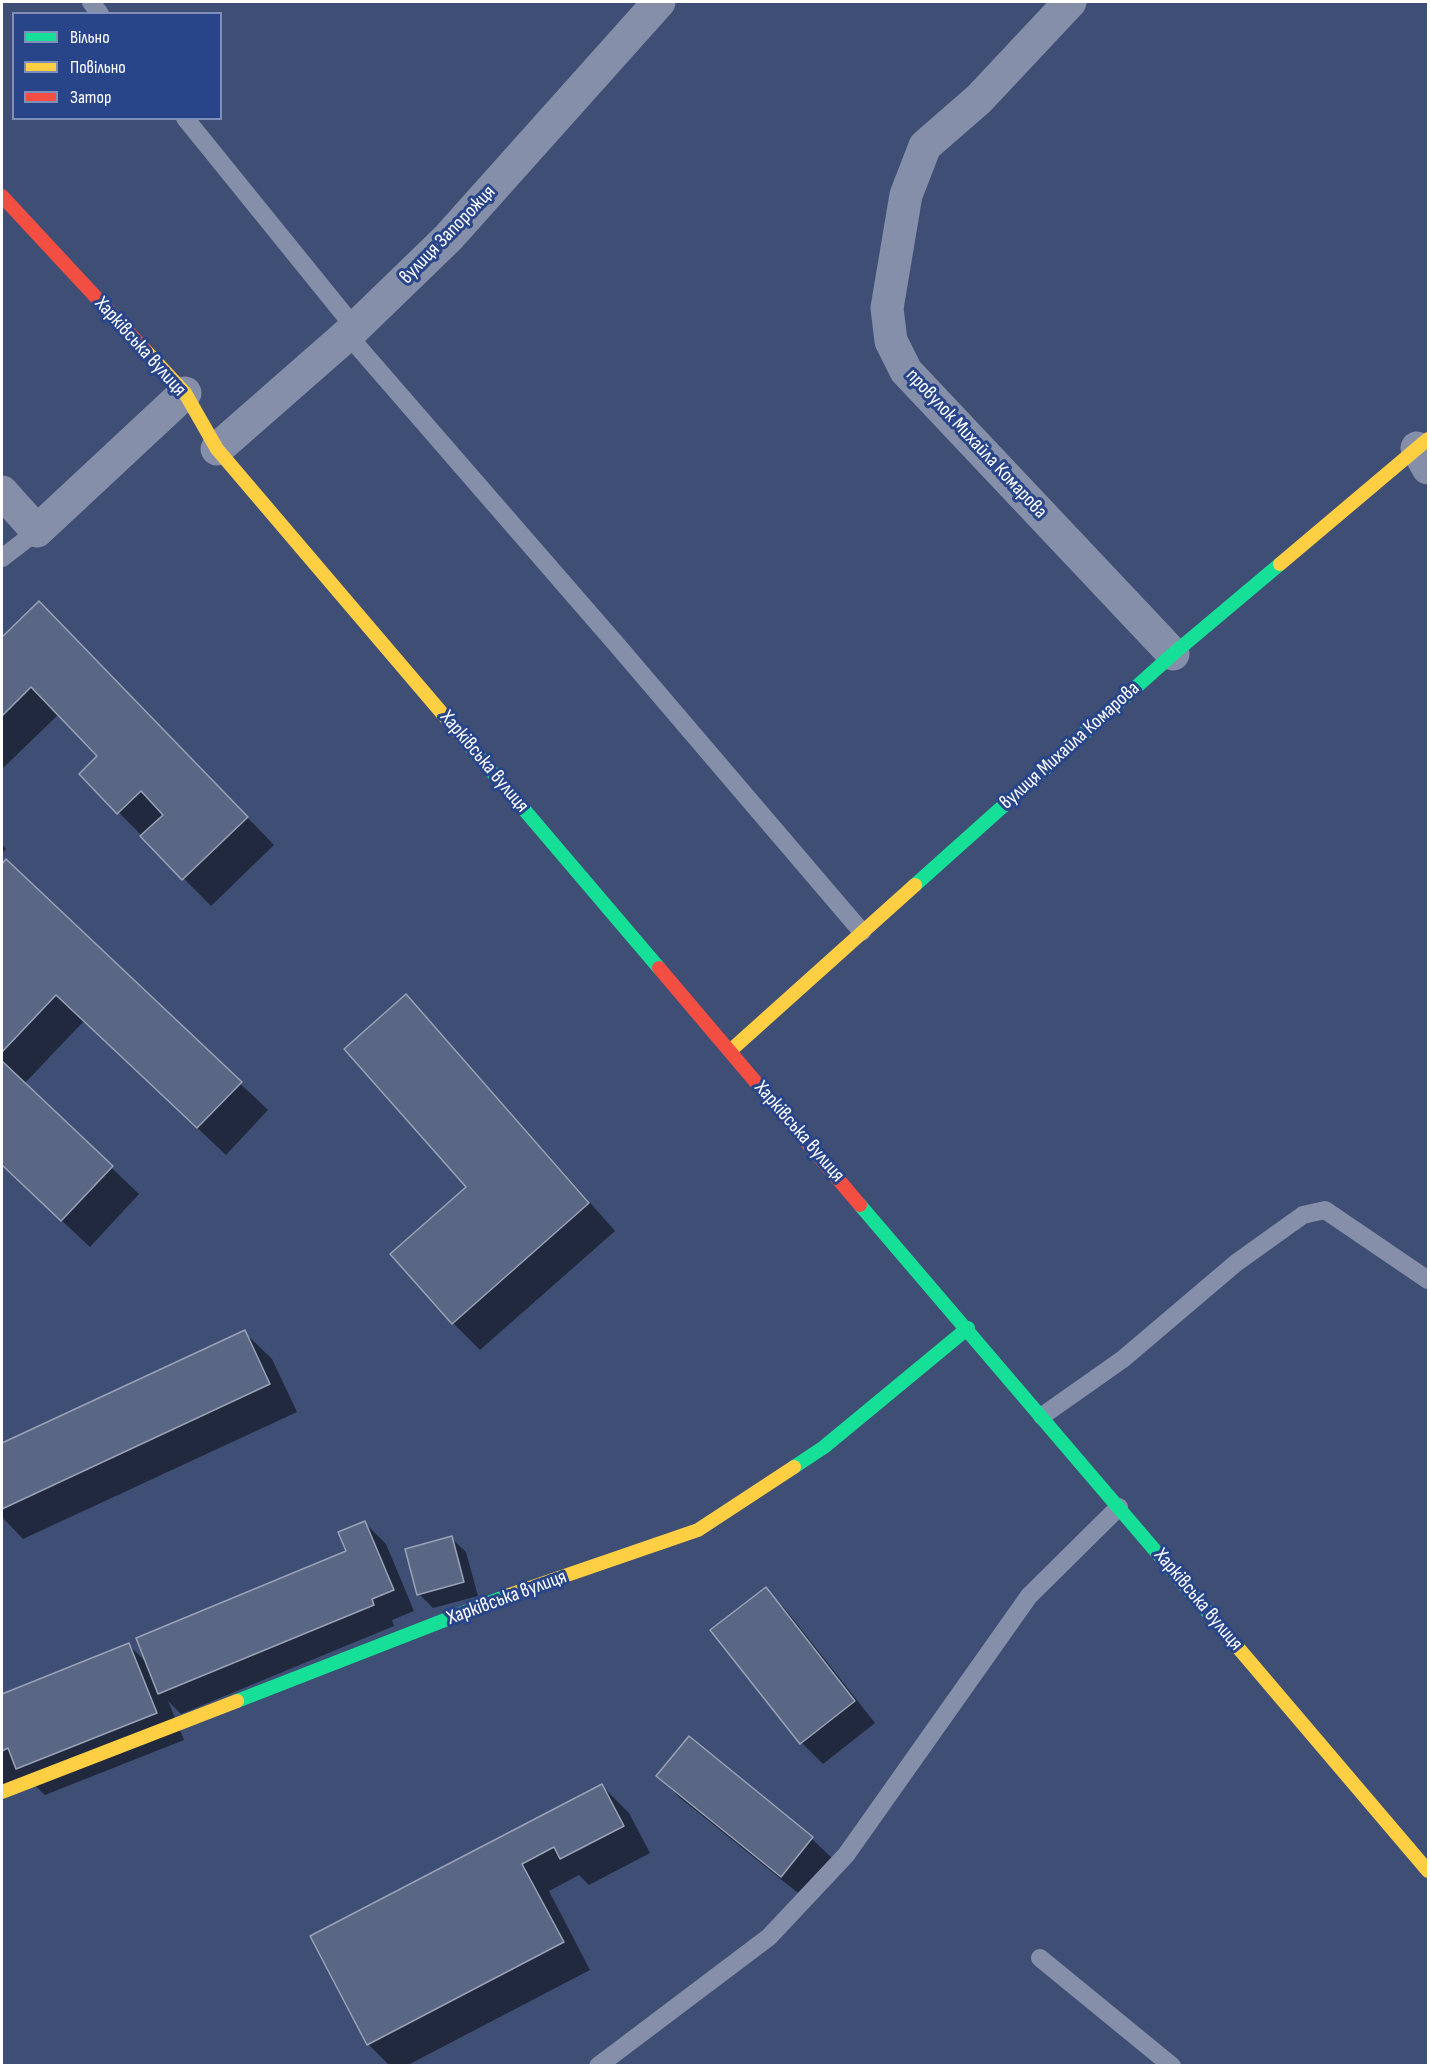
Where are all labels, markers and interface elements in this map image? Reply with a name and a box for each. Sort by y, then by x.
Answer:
legend [12,12,222,120]
text: Вільно [70,27,110,48]
text: Повільно [70,57,126,78]
text: Затор [70,87,111,108]
street label: вулиця Запорожця [395,181,501,289]
street label: Харківська вулиця [89,292,191,402]
street label: провулок Михайла Комарова [900,364,1052,524]
street label: вулиця Михайла Комарова [995,677,1145,815]
street label: Харківська вулиця [434,706,534,818]
street label: Харківська вулиця [749,1077,849,1187]
street label: Харківська вулиця [1148,1544,1248,1656]
street label: Харківська вулиця [444,1565,570,1631]

